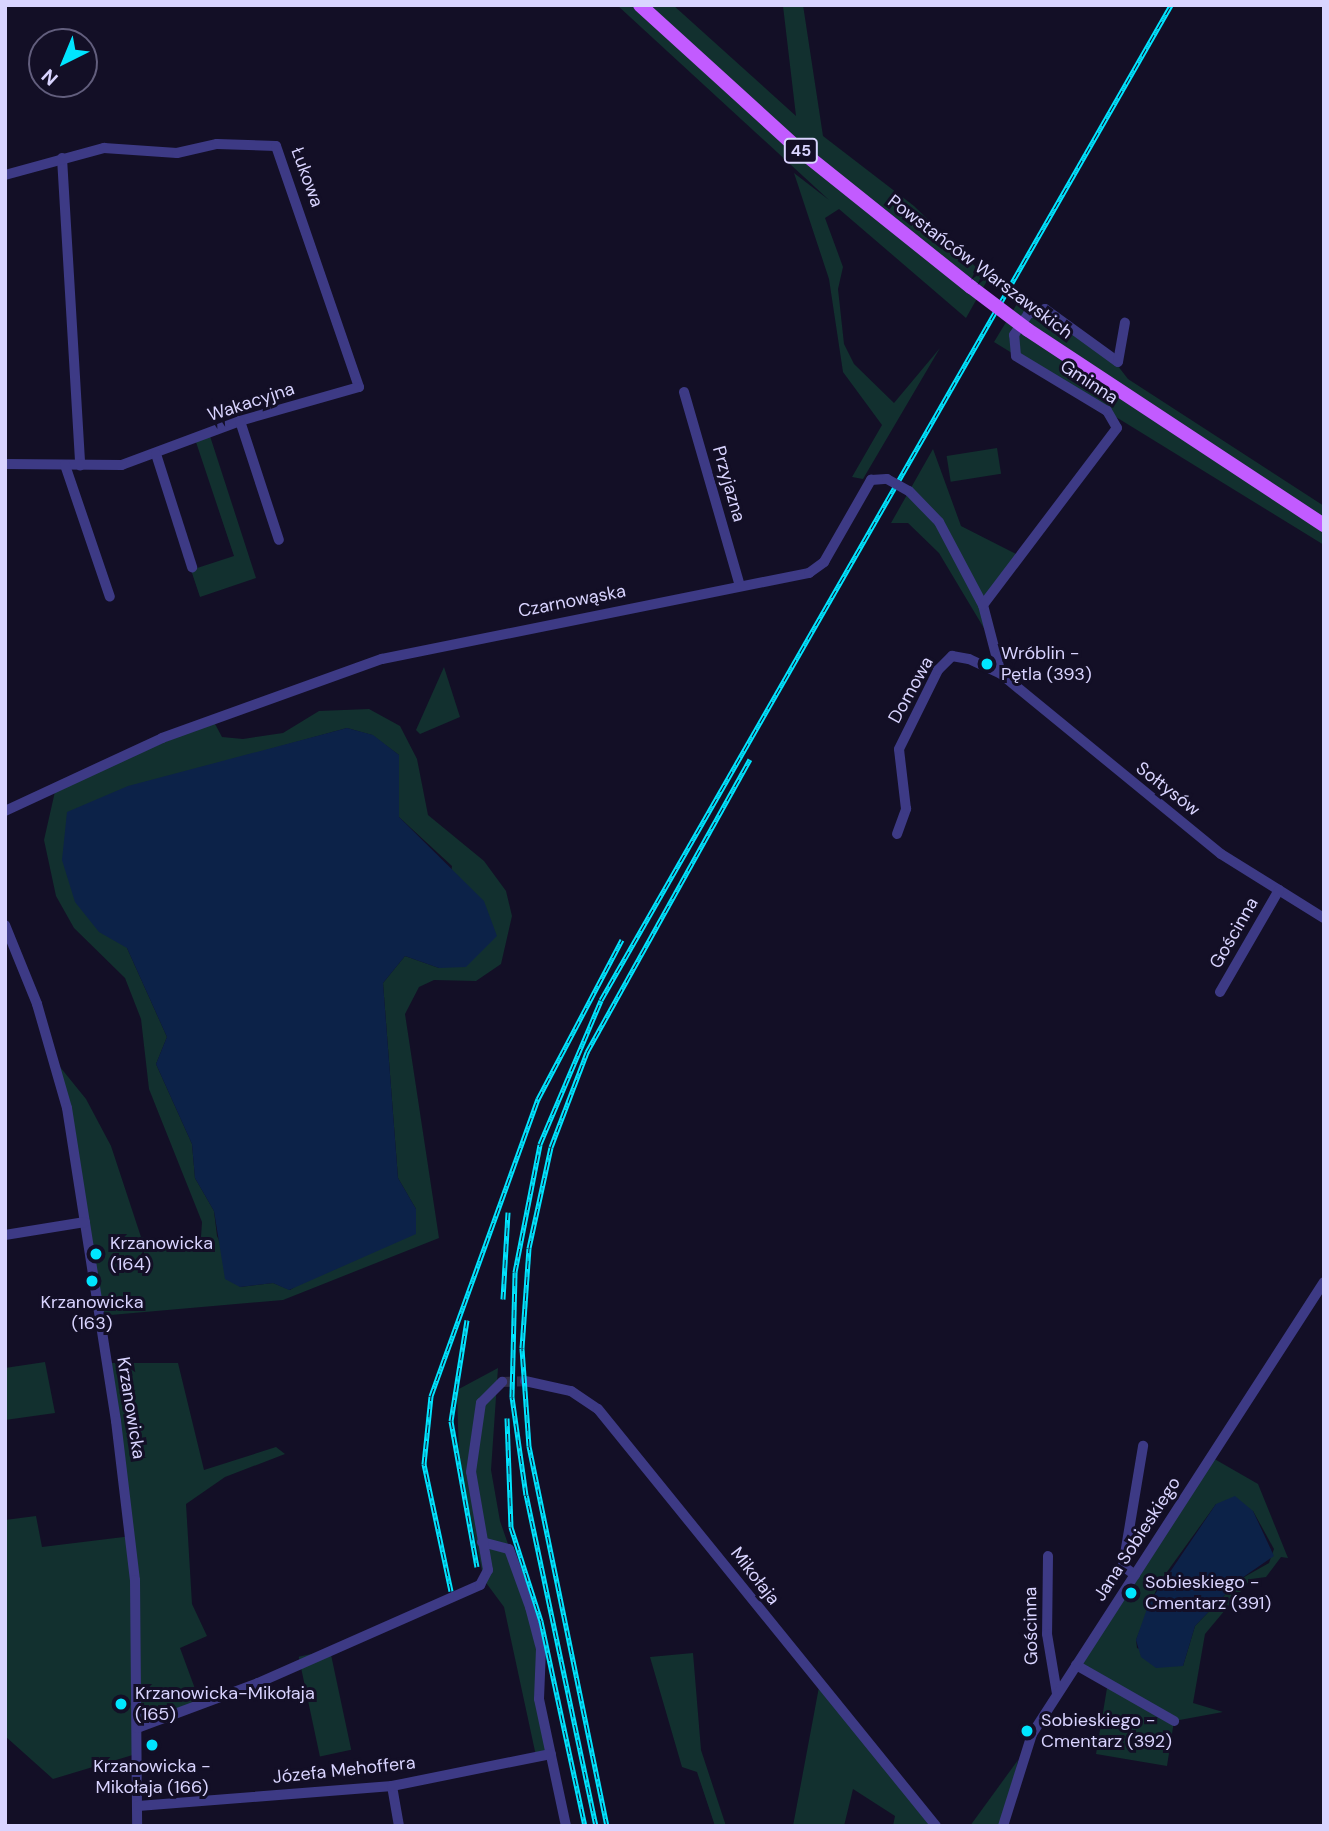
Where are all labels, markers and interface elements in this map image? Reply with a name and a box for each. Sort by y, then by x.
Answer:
north arrow [28,28,98,98]
text: N [36,63,63,91]
road number: 45 [784,139,818,164]
street label: Łukowa [286,144,328,210]
street label: Powstańców Warszawskich [883,190,1077,344]
street label: Gminna [1056,355,1122,409]
street label: Wakacyjna [205,378,297,426]
street label: Przyjazna [708,444,750,524]
street label: Czarnowąska [516,580,628,622]
place label: Wróblin - Pętla (393) [1001,643,1092,686]
street label: Domowa [884,653,938,727]
marker: Wróblin - Pętla (393) [979,656,995,672]
street label: Sołtysów [1132,757,1204,821]
street label: Gościnna [1205,894,1263,972]
place label: Krzanowicka (164) [110,1233,213,1276]
marker: Krzanowicka (164) [88,1246,104,1262]
marker: Krzanowicka (163) [84,1273,100,1289]
place label: Krzanowicka (163) [40,1292,144,1334]
street label: Krzanowicka [112,1355,150,1461]
street label: Jana Sobieskiego [1089,1473,1185,1605]
street label: Mikołaja [726,1543,784,1609]
place label: Sobieskiego - Cmentarz (391) [1145,1572,1271,1614]
marker: Sobieskiego - Cmentarz (391) [1123,1585,1139,1601]
street label: Gościnna [1020,1587,1042,1665]
place label: Krzanowicka-Mikołaja (165) [135,1683,315,1726]
marker: Krzanowicka-Mikołaja (165) [113,1696,129,1712]
place label: Sobieskiego - Cmentarz (392) [1041,1710,1172,1752]
marker: Sobieskiego - Cmentarz (392) [1019,1723,1035,1739]
marker: Krzanowicka - Mikołaja (166) [144,1737,160,1753]
street label: Józefa Mehoffera [272,1752,416,1788]
place label: Krzanowicka - Mikołaja (166) [93,1756,211,1798]

